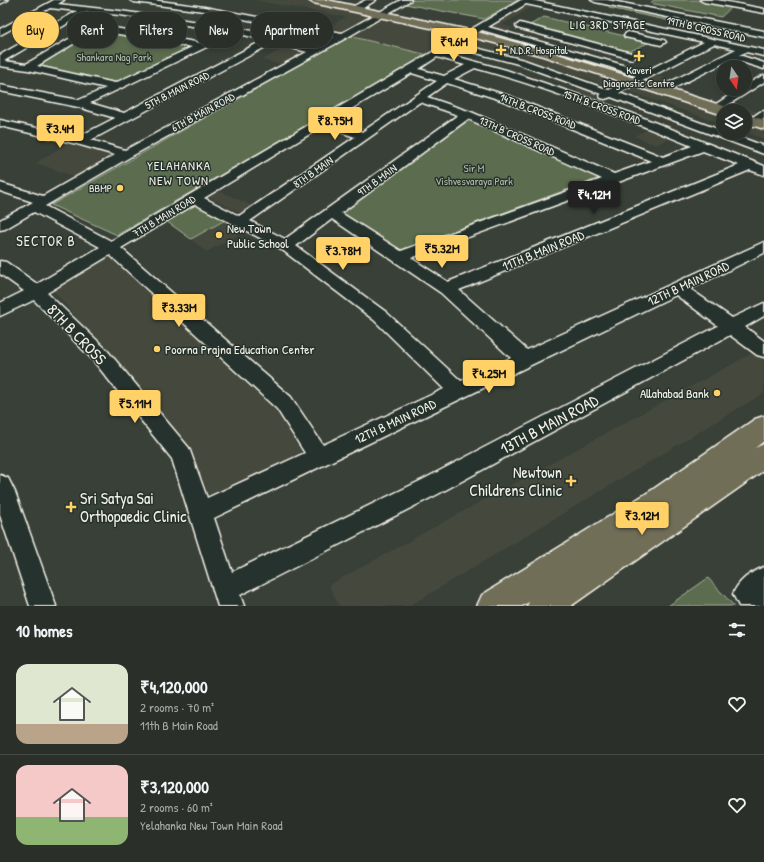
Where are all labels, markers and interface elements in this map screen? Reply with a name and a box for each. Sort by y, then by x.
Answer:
chip: Buy [12,12,59,48]
chip: Rent [67,12,118,48]
chip: Filters [126,12,187,48]
chip: New [195,12,243,48]
chip: Apartment [251,12,333,48]
street label: 19TH B CROSS ROAD [665,13,748,45]
district label: LIG 3RD STAGE [570,16,646,33]
pin: ₹9.6M [426,28,482,62]
text: ₹9.6M [440,32,468,50]
place label: N.D.R. Hospital [510,43,568,57]
marker: N.D.R. Hospital [495,44,507,56]
park label: Shankara Nag Park [77,50,152,64]
marker: Kaveri Diagnostic Centre [633,50,645,62]
north arrow [716,60,752,96]
map controls [716,60,752,140]
place label: Kaveri Diagnostic Centre [603,63,675,90]
street label: 5TH B MAIN ROAD [143,67,212,112]
street label: 15TH B CROSS ROAD [562,87,643,128]
street label: 6TH B MAIN ROAD [169,89,238,135]
street label: 14TH B CROSS ROAD [498,90,579,132]
button: layers [716,104,752,140]
pin: ₹8.75M [302,107,368,141]
text: ₹8.75M [317,111,353,129]
street label: 13TH B CROSS ROAD [477,113,558,159]
pin: ₹3.4M [32,115,88,149]
text: ₹3.4M [46,119,74,137]
street label: 8TH B MAIN [290,153,336,191]
district label: YELAHANKA NEW TOWN [147,156,211,189]
street label: 9TH B MAIN [355,161,400,199]
park label: Sir M Vishvesvaraya Park [435,161,513,188]
place label: BBMP [89,181,112,195]
pin: ₹4.12M [561,181,627,215]
marker: BBMP [115,183,125,193]
text: ₹4.12M [577,185,611,203]
street label: 7TH B MAIN ROAD [130,191,199,240]
place label: New Town Public School [227,219,289,252]
street label: 11TH B MAIN ROAD [499,225,587,275]
marker: New Town Public School [214,230,224,240]
district label: SECTOR B [16,231,76,250]
pin: ₹5.32M [409,235,475,269]
pin: ₹3.78M [310,237,376,271]
text: ₹5.32M [424,239,460,257]
text: ₹3.78M [325,241,361,259]
street label: 12TH B MAIN ROAD [644,256,733,310]
pin: ₹3.33M [146,294,212,328]
text: ₹3.33M [161,298,197,316]
street label: 8TH B CROSS [42,299,112,370]
place label: Poorna Prajna Education Center [165,340,315,358]
marker: Poorna Prajna Education Center [152,344,162,354]
pin: ₹4.25M [456,360,522,394]
text: ₹4.25M [472,364,506,382]
place label: Allahabad Bank [640,384,710,402]
marker: Allahabad Bank [712,388,722,398]
street label: 13TH B MAIN ROAD [496,389,602,459]
pin: ₹5.11M [102,390,168,424]
text: ₹5.11M [119,394,151,412]
street label: 12TH B MAIN ROAD [351,394,440,448]
place label: Newtown Childrens Clinic [469,461,563,501]
marker: Newtown Childrens Clinic [565,475,577,487]
place label: Sri Satya Sai Orthopaedic Clinic [80,487,187,527]
marker: Sri Satya Sai Orthopaedic Clinic [65,501,77,513]
pin: ₹3.12M [609,502,675,536]
text: ₹3.12M [625,506,659,524]
text: 10 homes [16,619,73,642]
icon: filters [726,619,748,641]
text: ₹4,120,000 [140,675,208,698]
icon: home [48,680,96,728]
icon: heart [726,693,748,715]
text: 2 rooms · 70 m² [140,698,214,716]
text: 11th B Main Road [140,716,218,734]
text: ₹3,120,000 [140,775,209,798]
icon: home [48,781,96,829]
icon: heart [726,794,748,816]
text: 2 rooms · 60 m² [140,798,213,816]
text: Yelahanka New Town Main Road [140,816,283,834]

